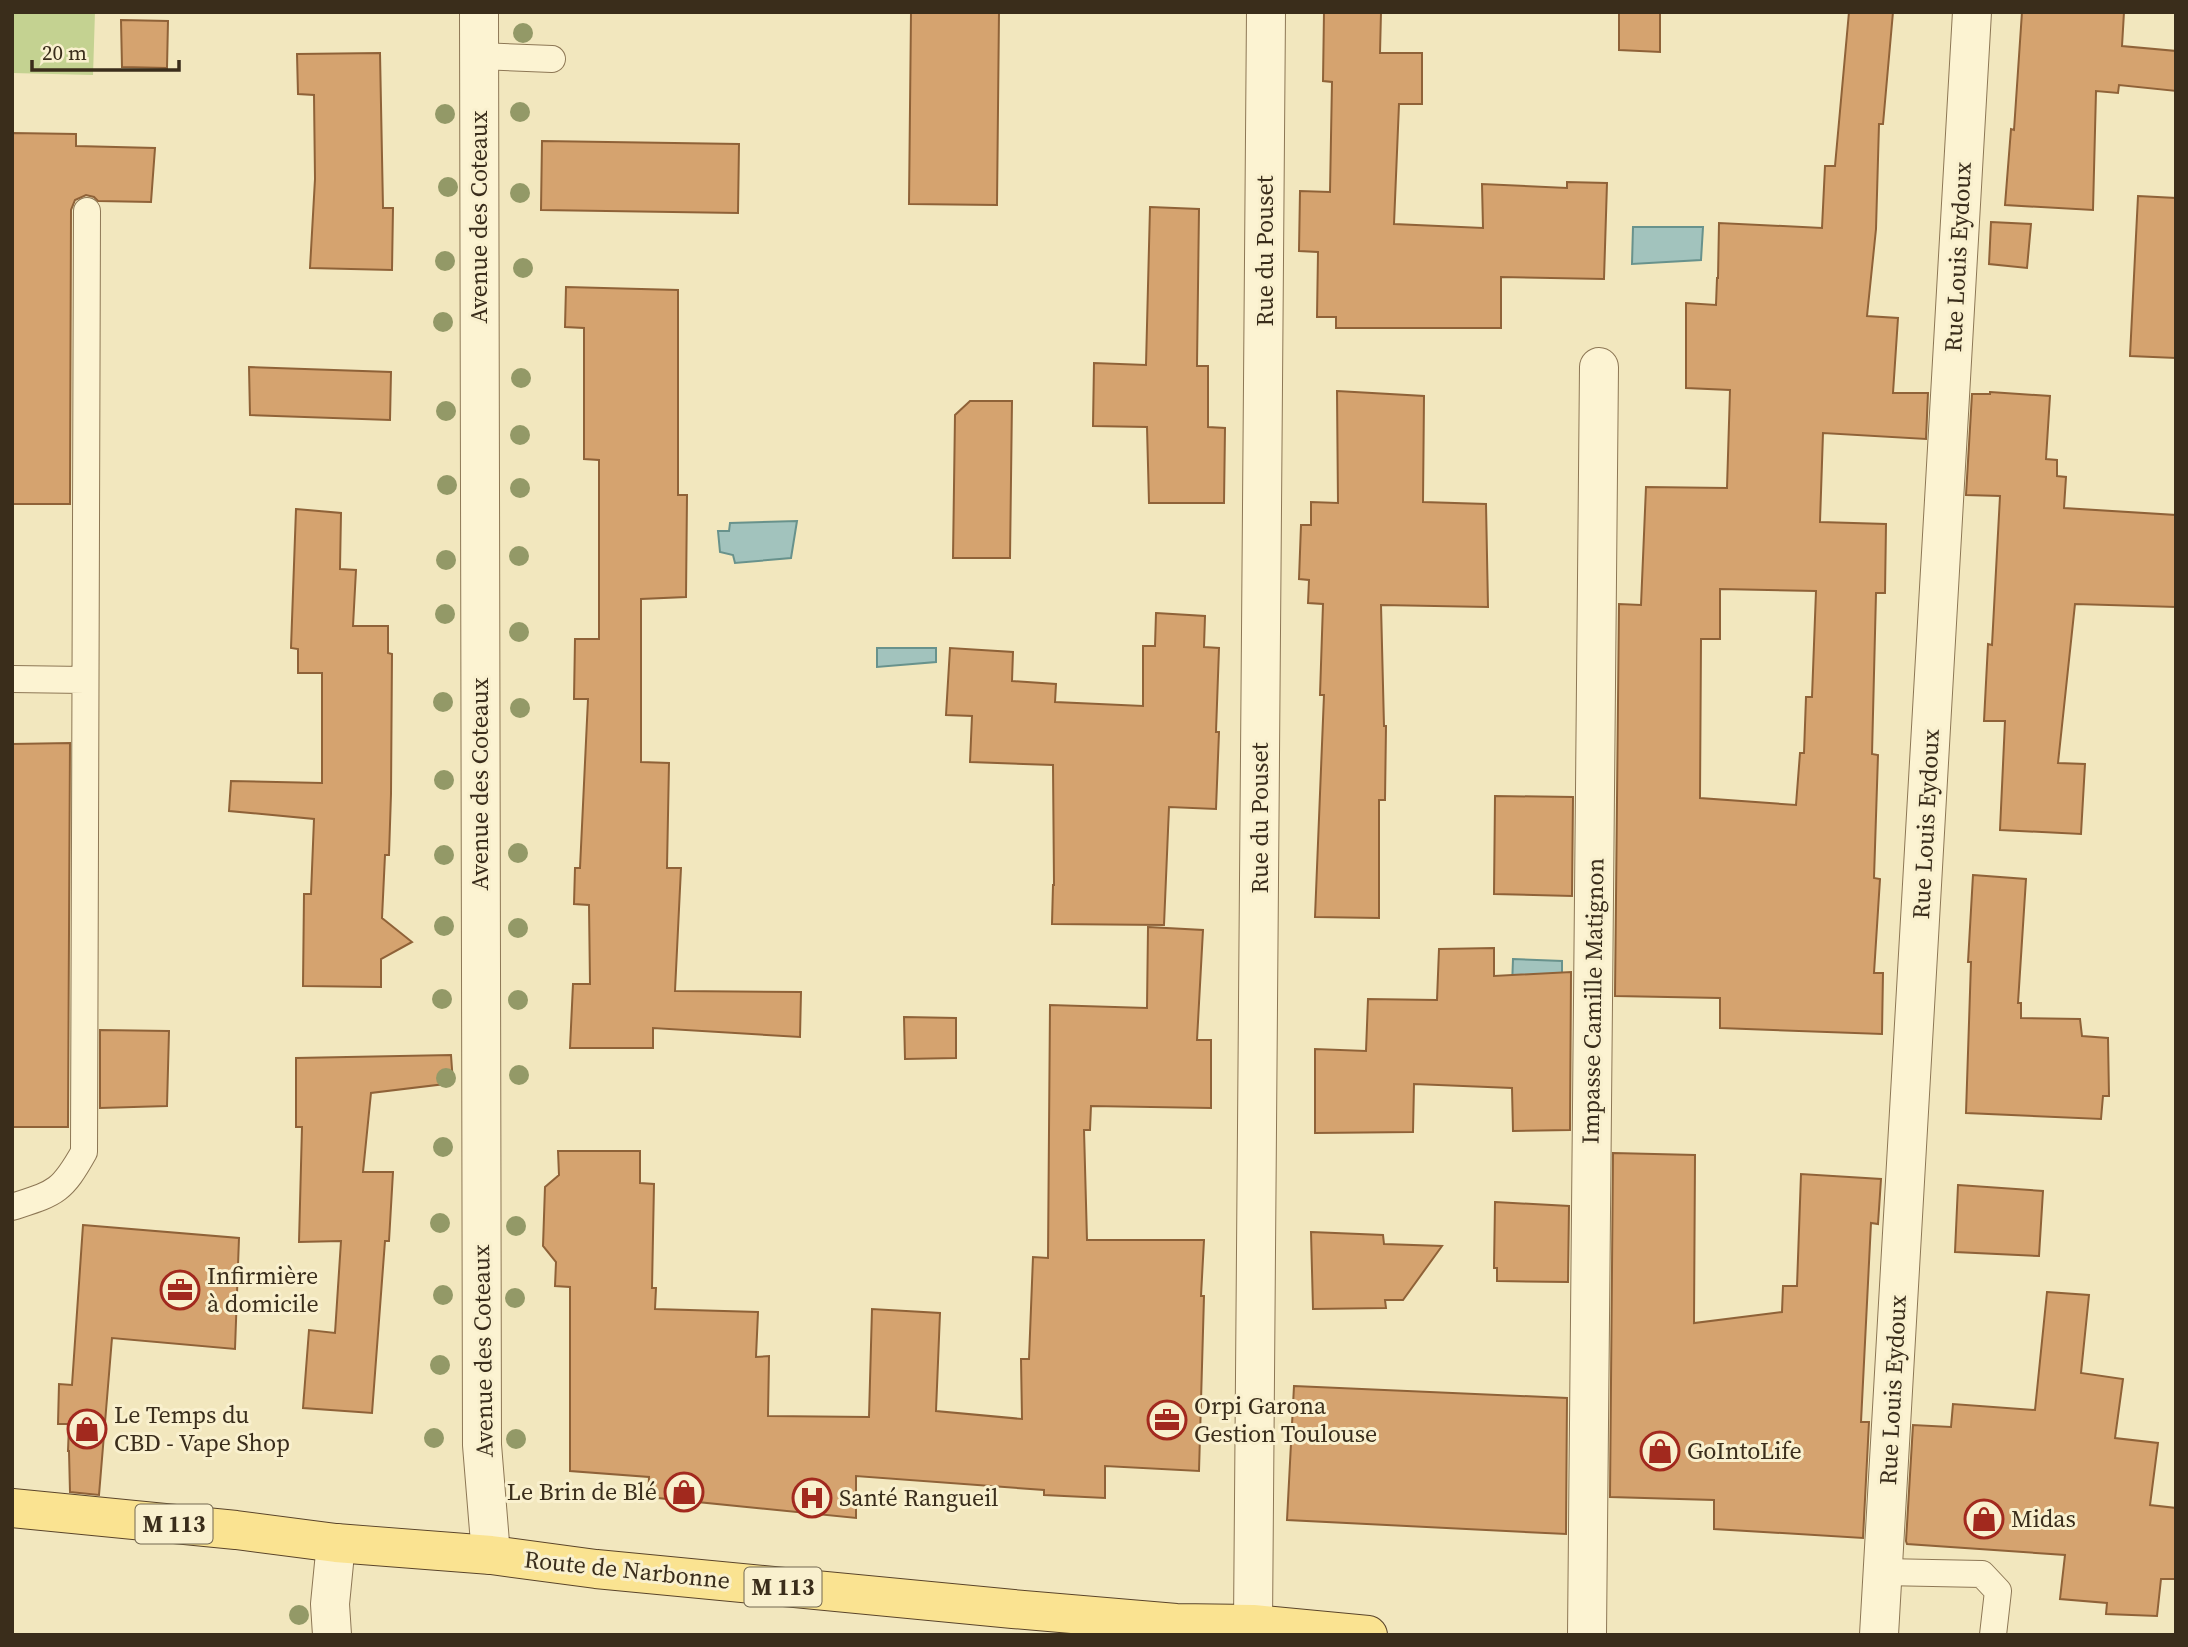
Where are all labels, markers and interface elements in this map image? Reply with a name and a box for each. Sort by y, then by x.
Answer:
scale bar [32,28,178,72]
text: 20 m [42,38,87,67]
street label: Avenue des Coteaux [462,110,495,323]
street label: Rue Louis Eydoux [1936,161,1979,353]
street label: Rue du Pouset [1248,175,1281,326]
street label: Avenue des Coteaux [463,677,496,890]
street label: Rue Louis Eydoux [1904,728,1947,920]
street label: Rue du Pouset [1243,742,1276,893]
street label: Impasse Camille Matignon [1574,858,1611,1144]
street label: Avenue des Coteaux [464,1244,501,1458]
place label: Infirmière à domicile [207,1259,319,1320]
office icon: Infirmière à domicile [159,1269,201,1311]
street label: Rue Louis Eydoux [1871,1294,1914,1486]
place label: Orpi Garona Gestion Toulouse [1194,1389,1377,1450]
place label: Le Temps du CBD - Vape Shop [114,1398,290,1459]
office icon: Orpi Garona Gestion Toulouse [1146,1399,1188,1441]
shop icon: Le Temps du CBD - Vape Shop [66,1408,108,1450]
shop icon: GoIntoLife [1639,1430,1681,1472]
place label: GoIntoLife [1687,1434,1802,1467]
shop icon: Le Brin de Blé [663,1471,705,1513]
place label: Le Brin de Blé [507,1475,657,1508]
hospital icon: Santé Rangueil [791,1477,833,1519]
place label: Santé Rangueil [839,1481,998,1514]
shop icon: Midas [1963,1498,2005,1540]
place label: Midas [2011,1502,2076,1535]
road number: M 113 [136,1504,212,1544]
street label: Route de Narbonne [522,1542,732,1597]
road number: M 113 [744,1568,822,1606]

